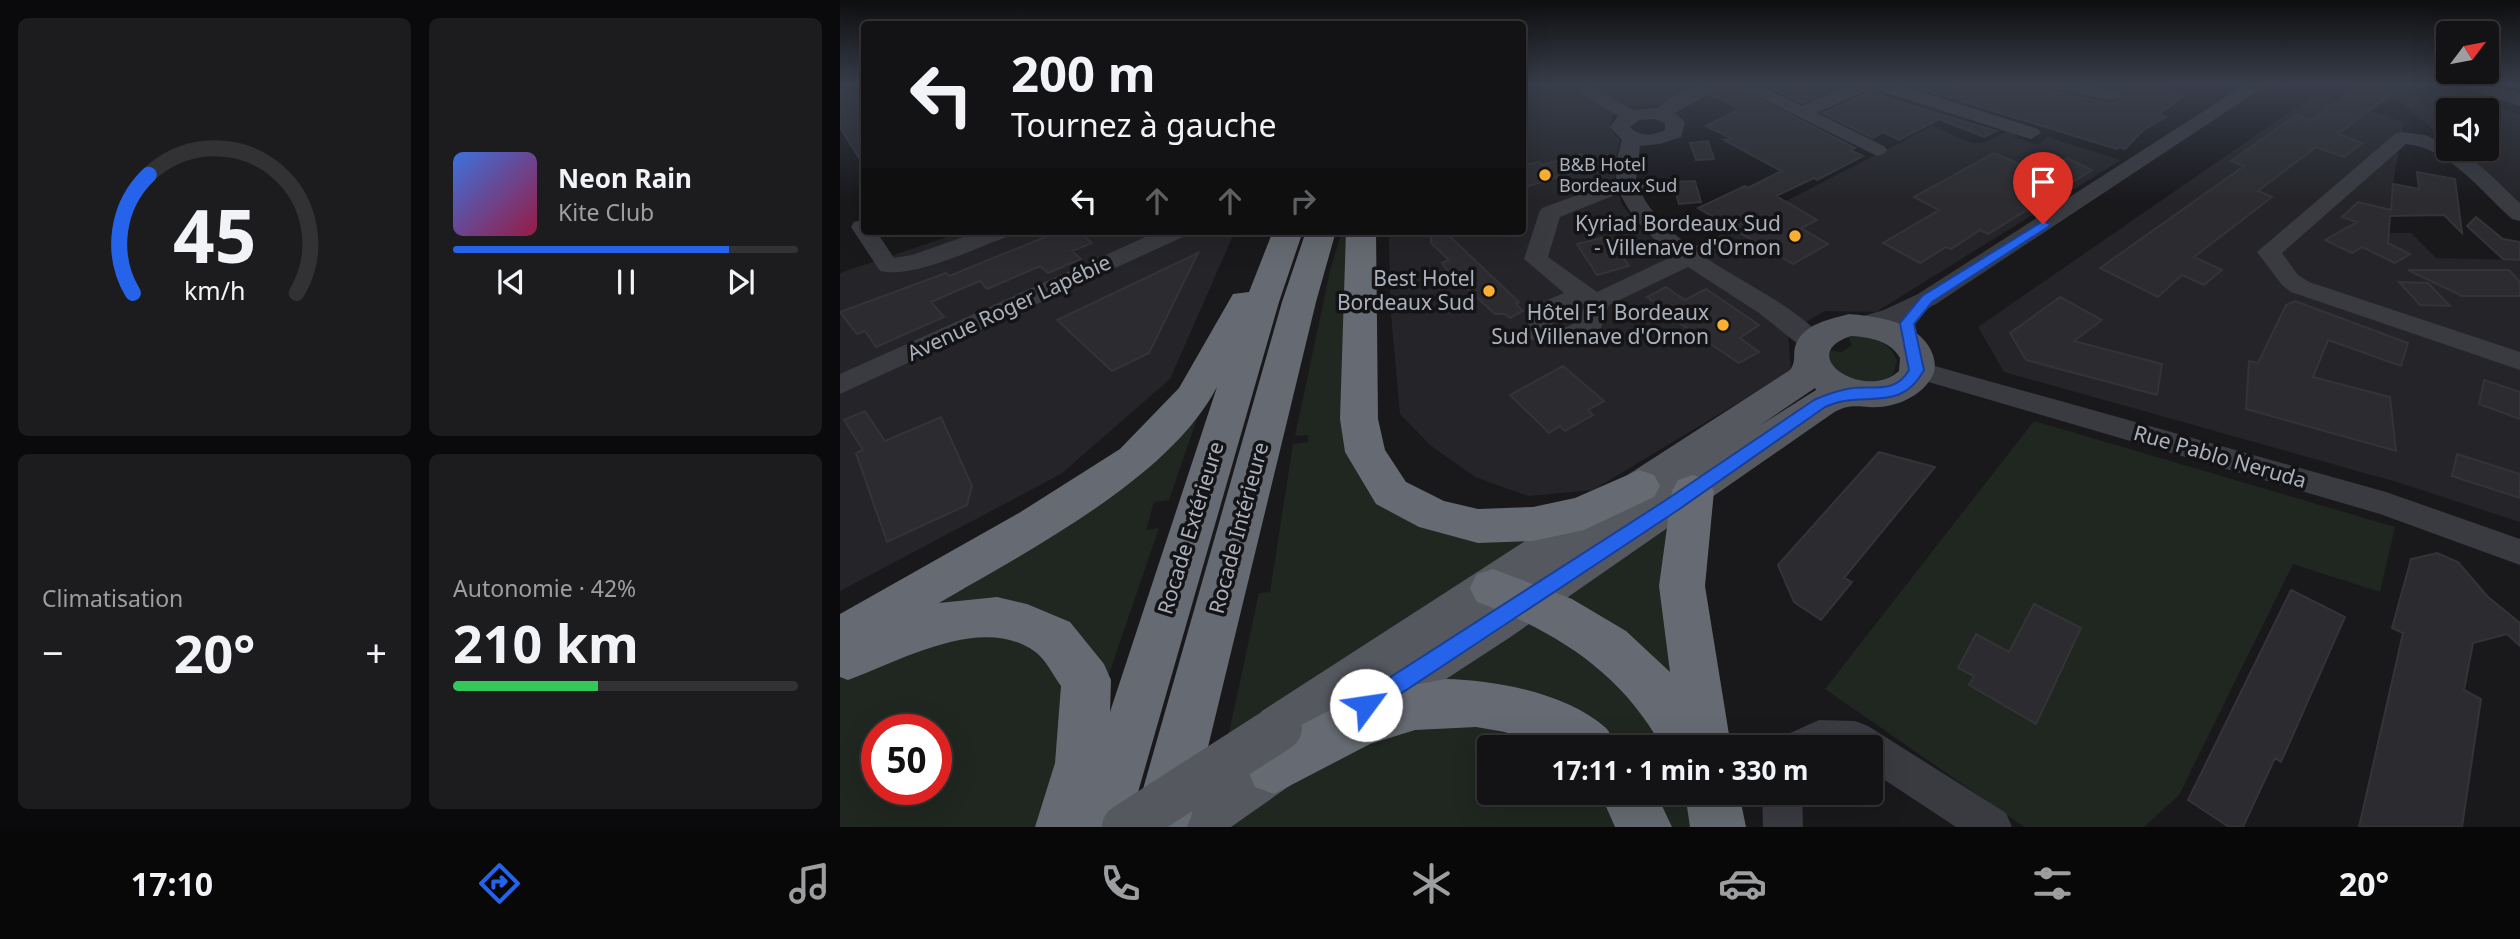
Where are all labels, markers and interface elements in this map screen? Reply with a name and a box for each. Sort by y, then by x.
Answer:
north arrow [2436,21,2499,84]
map controls [2436,21,2499,161]
text: 200 m [1011,40,1156,106]
icon: left [896,49,987,140]
button: sound [2436,98,2499,161]
text: Tournez à gauche [1011,103,1277,146]
place label: B&B Hotel Bordeaux Sud [1559,152,1677,197]
pin [2013,152,2073,224]
text: Neon Rain [558,160,692,196]
icon: arrive [2024,163,2062,201]
marker: B&B Hotel Bordeaux Sud [1537,167,1553,183]
icon: left [1065,182,1103,220]
icon: ahead [1138,182,1176,220]
icon: ahead [1211,182,1249,220]
icon: right [1284,182,1322,220]
text: 45 [173,185,256,284]
text: Kite Club [558,196,654,228]
place label: Kyriad Bordeaux Sud - Villenave d'Ornon [1575,209,1781,261]
marker: Kyriad Bordeaux Sud - Villenave d'Ornon [1787,228,1803,244]
street label: Avenue Roger Lapébie [902,248,1115,367]
icon: previous [492,263,530,301]
icon: pause [607,263,645,301]
icon: next [722,263,760,301]
place label: Best Hotel Bordeaux Sud [1337,264,1475,316]
text: km/h [184,273,245,307]
marker: Best Hotel Bordeaux Sud [1481,283,1497,299]
place label: Hôtel F1 Bordeaux Sud Villenave d'Ornon [1491,298,1709,350]
marker: Hôtel F1 Bordeaux Sud Villenave d'Ornon [1715,317,1731,333]
street label: Rue Pablo Neruda [2131,418,2310,494]
street label: Rocade Extérieure [1150,438,1230,617]
street label: Rocade Intérieure [1202,439,1274,617]
text: Autonomie · 42% [453,572,636,604]
text: Climatisation [42,582,183,614]
text: 210 km [453,607,639,678]
text: 20° [174,617,255,688]
text: − [42,626,64,678]
text: + [365,626,387,678]
position arrow [1329,668,1403,742]
speed limit sign: 50 [861,714,952,805]
text: 17:11 · 1 min · 330 m [1552,752,1808,788]
icon: directions [475,859,524,908]
icon: music [785,859,834,908]
icon: phone [1096,859,1145,908]
icon: climate [1407,859,1456,908]
icon: car [1718,859,1767,908]
icon: filters [2028,859,2077,908]
text: 17:10 [131,862,213,905]
text: 20° [2339,862,2389,905]

